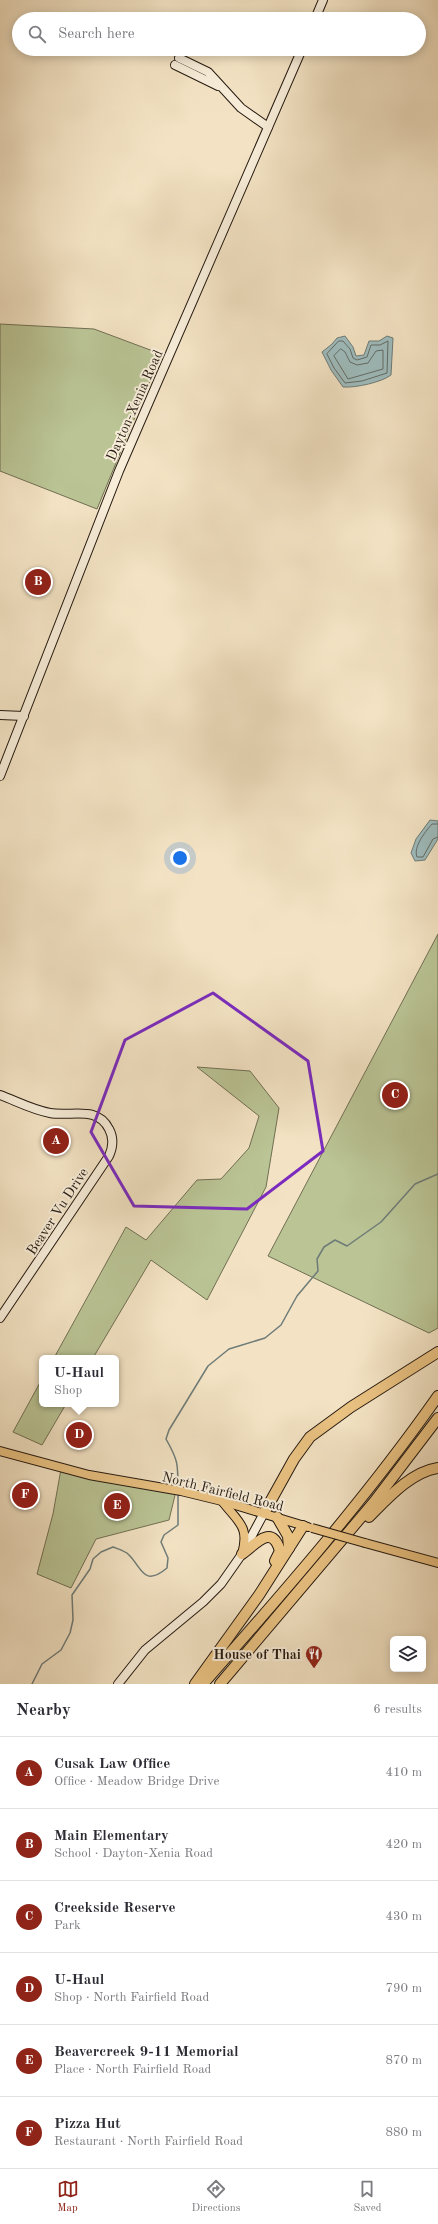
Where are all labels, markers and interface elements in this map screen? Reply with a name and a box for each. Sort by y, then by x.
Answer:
search box [12,12,426,56]
icon: search [26,23,48,45]
text: Search here [58,27,135,42]
street label: Dayton-Xenia Road [104,348,166,463]
pin: B [25,567,51,597]
your location [170,848,190,868]
pin: C [382,1080,408,1110]
pin: A [43,1126,69,1156]
street label: Beaver Vu Drive [25,1166,91,1258]
popup [39,1355,119,1407]
text: U-Haul [54,1366,104,1381]
text: Shop [54,1384,82,1397]
pin: D [66,1420,92,1450]
street label: North Fairfield Road [160,1470,285,1514]
pin: F [12,1480,38,1510]
pin: E [104,1491,130,1521]
map controls [390,1636,426,1672]
button: layers [390,1636,426,1672]
restaurant icon: House of Thai [304,1644,324,1669]
place label: House of Thai [213,1648,301,1662]
text: Nearby [16,1702,71,1719]
text: 6 results [373,1703,422,1716]
text: Cusak Law Office [54,1757,170,1772]
text: A [24,1766,34,1779]
text: 410 m [385,1766,422,1779]
text: Office · Meadow Bridge Drive [54,1775,219,1788]
text: Main Elementary [54,1829,169,1844]
text: B [24,1838,34,1851]
text: 420 m [385,1838,422,1851]
text: School · Dayton-Xenia Road [54,1847,213,1860]
text: Creekside Reserve [54,1901,175,1916]
text: C [25,1910,33,1923]
text: 430 m [385,1910,422,1923]
text: Park [54,1919,81,1932]
text: U-Haul [54,1973,104,1988]
text: D [24,1982,34,1995]
text: 790 m [385,1982,422,1995]
text: Shop · North Fairfield Road [54,1991,209,2004]
text: Beavercreek 9-11 Memorial [54,2045,239,2060]
text: E [25,2054,33,2067]
text: 870 m [385,2054,422,2067]
text: Place · North Fairfield Road [54,2063,211,2076]
text: Pizza Hut [54,2117,121,2132]
text: F [25,2126,33,2139]
text: 880 m [385,2126,422,2139]
text: Restaurant · North Fairfield Road [54,2135,243,2148]
tab: Map [57,2178,79,2216]
tab: Directions [192,2178,240,2216]
tab: Saved [353,2178,381,2216]

